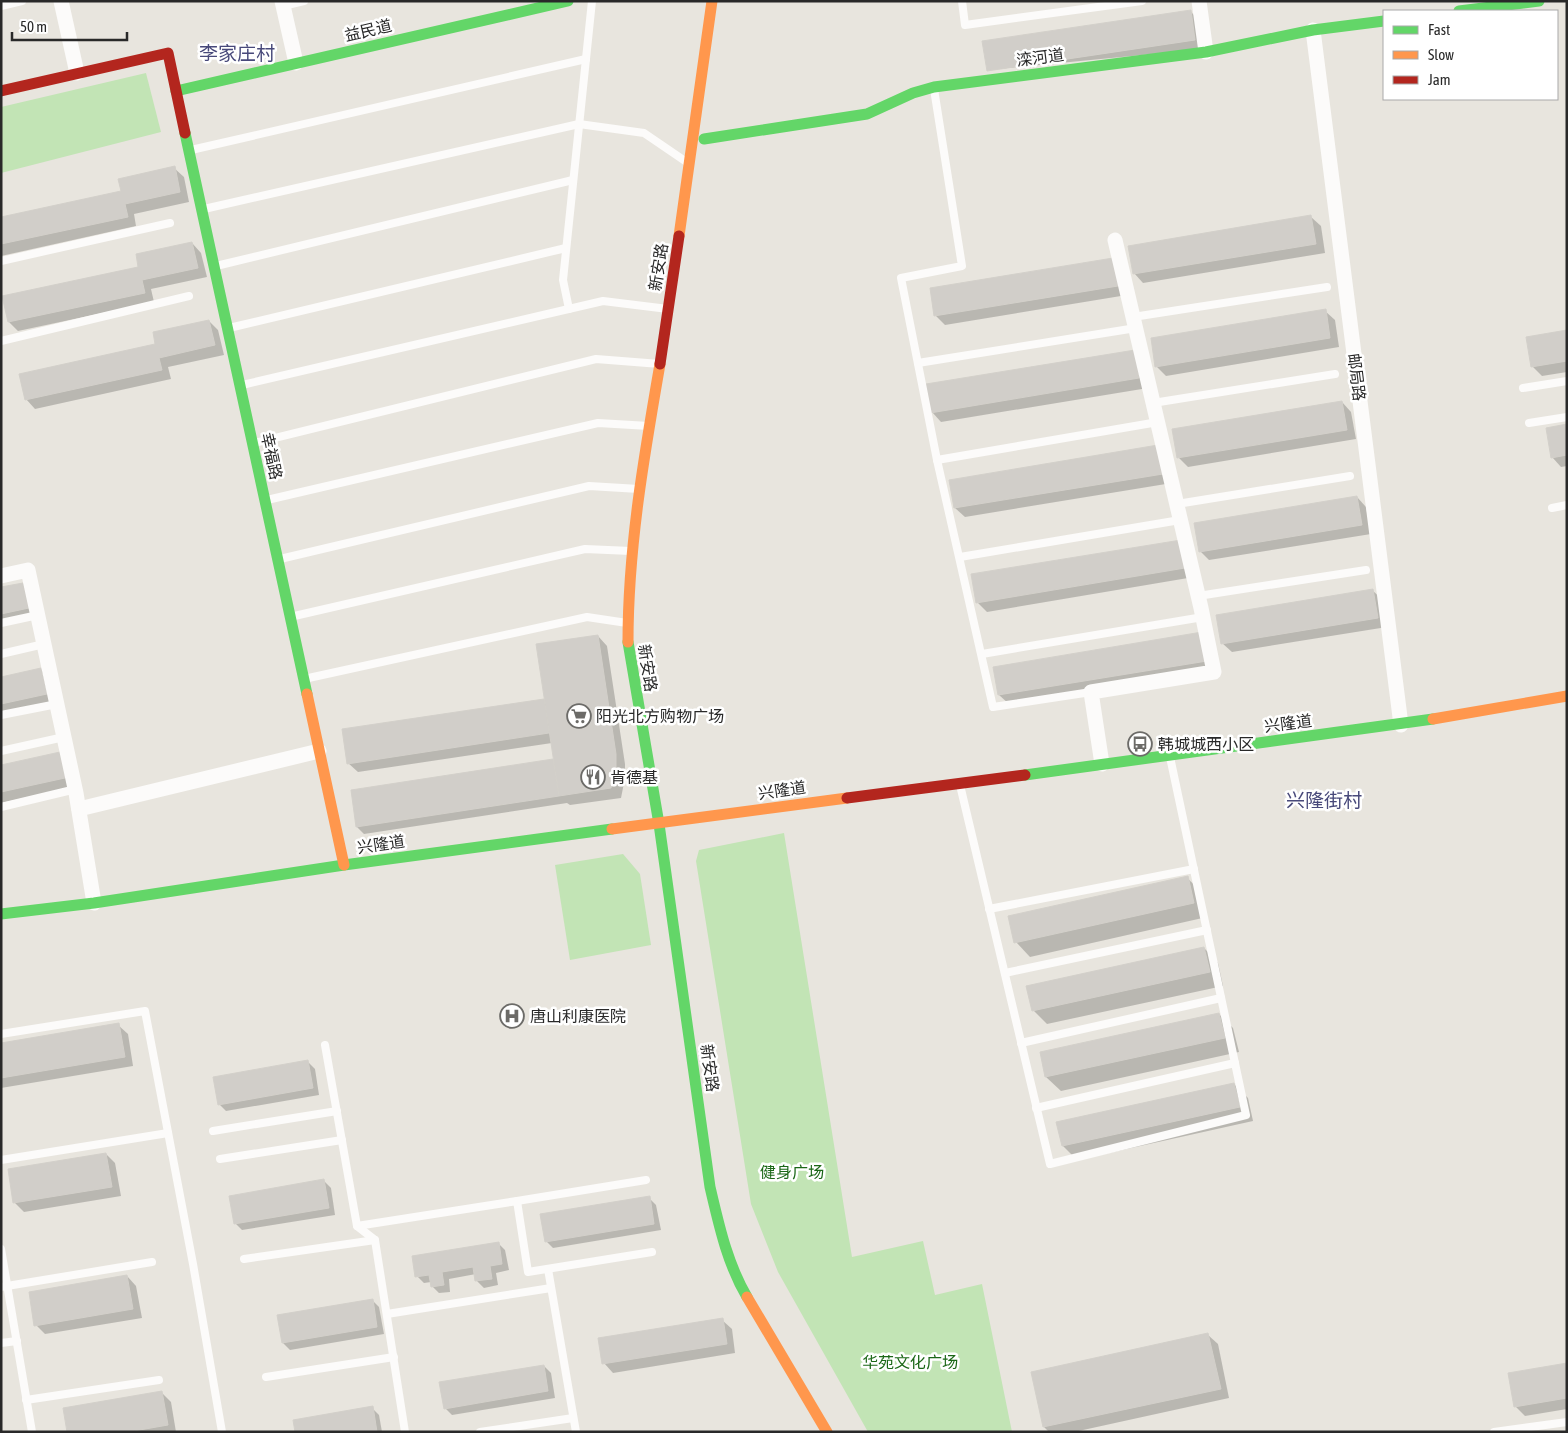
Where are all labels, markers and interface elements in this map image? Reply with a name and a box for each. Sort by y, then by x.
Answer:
scale bar [12,10,128,42]
legend [1383,10,1558,100]
street label: 益民道 [343,16,393,44]
text: 50 m [20,18,47,35]
text: Fast [1428,21,1450,38]
district label: 李家庄村 [199,42,275,64]
street label: 滦河道 [1015,45,1065,69]
text: Slow [1428,46,1454,63]
text: Jam [1428,71,1451,88]
street label: 新安路 [645,242,671,292]
street label: 邮局路 [1345,352,1369,402]
street label: 幸福路 [258,431,286,481]
street label: 新安路 [635,643,661,693]
supermarket icon: 阳光北方购物广场 [566,703,592,729]
place label: 阳光北方购物广场 [596,707,724,725]
street label: 兴隆道 [1263,711,1313,735]
bus stop icon: 韩城城西小区 [1127,731,1153,757]
place label: 韩城城西小区 [1158,735,1254,753]
restaurant icon: 肯德基 [580,764,606,790]
place label: 肯德基 [610,768,658,786]
street label: 兴隆道 [757,778,807,802]
district label: 兴隆街村 [1286,789,1362,811]
street label: 兴隆道 [356,832,406,856]
hospital icon: 唐山利康医院 [499,1003,525,1029]
place label: 唐山利康医院 [530,1007,626,1025]
street label: 新安路 [698,1043,722,1093]
park label: 健身广场 [760,1163,824,1181]
park label: 华苑文化广场 [862,1353,958,1371]

